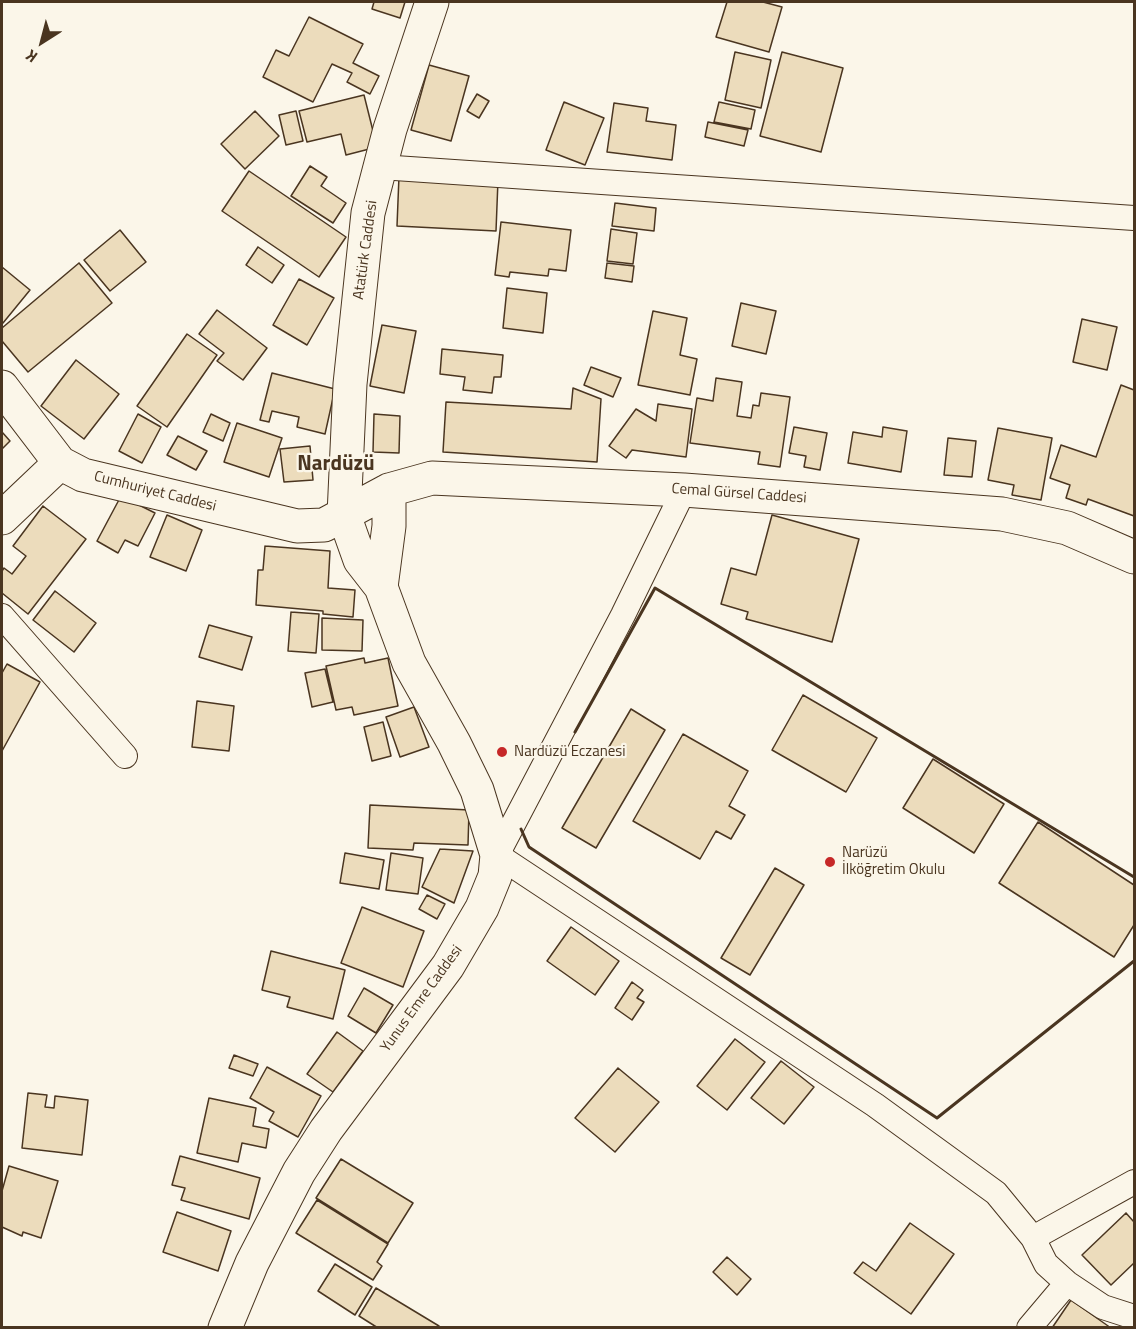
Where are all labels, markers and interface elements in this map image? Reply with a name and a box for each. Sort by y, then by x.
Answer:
north arrow [12,12,72,72]
text: K [21,44,42,69]
street label: Atatürk Caddesi [350,199,382,301]
district label: Nardüzü [297,452,375,478]
street label: Cumhuriyet Caddesi [92,468,218,516]
street label: Cemal Gürsel Caddesi [671,480,807,508]
place label: Nardüzü Eczanesi [514,743,626,761]
marker: Nardüzü Eczanesi [495,745,509,759]
place label: Narüzü İlköğretim Okulu [842,844,945,879]
marker: Narüzü İlköğretim Okulu [823,855,837,869]
street label: Yunus Emre Caddesi [377,942,467,1056]

